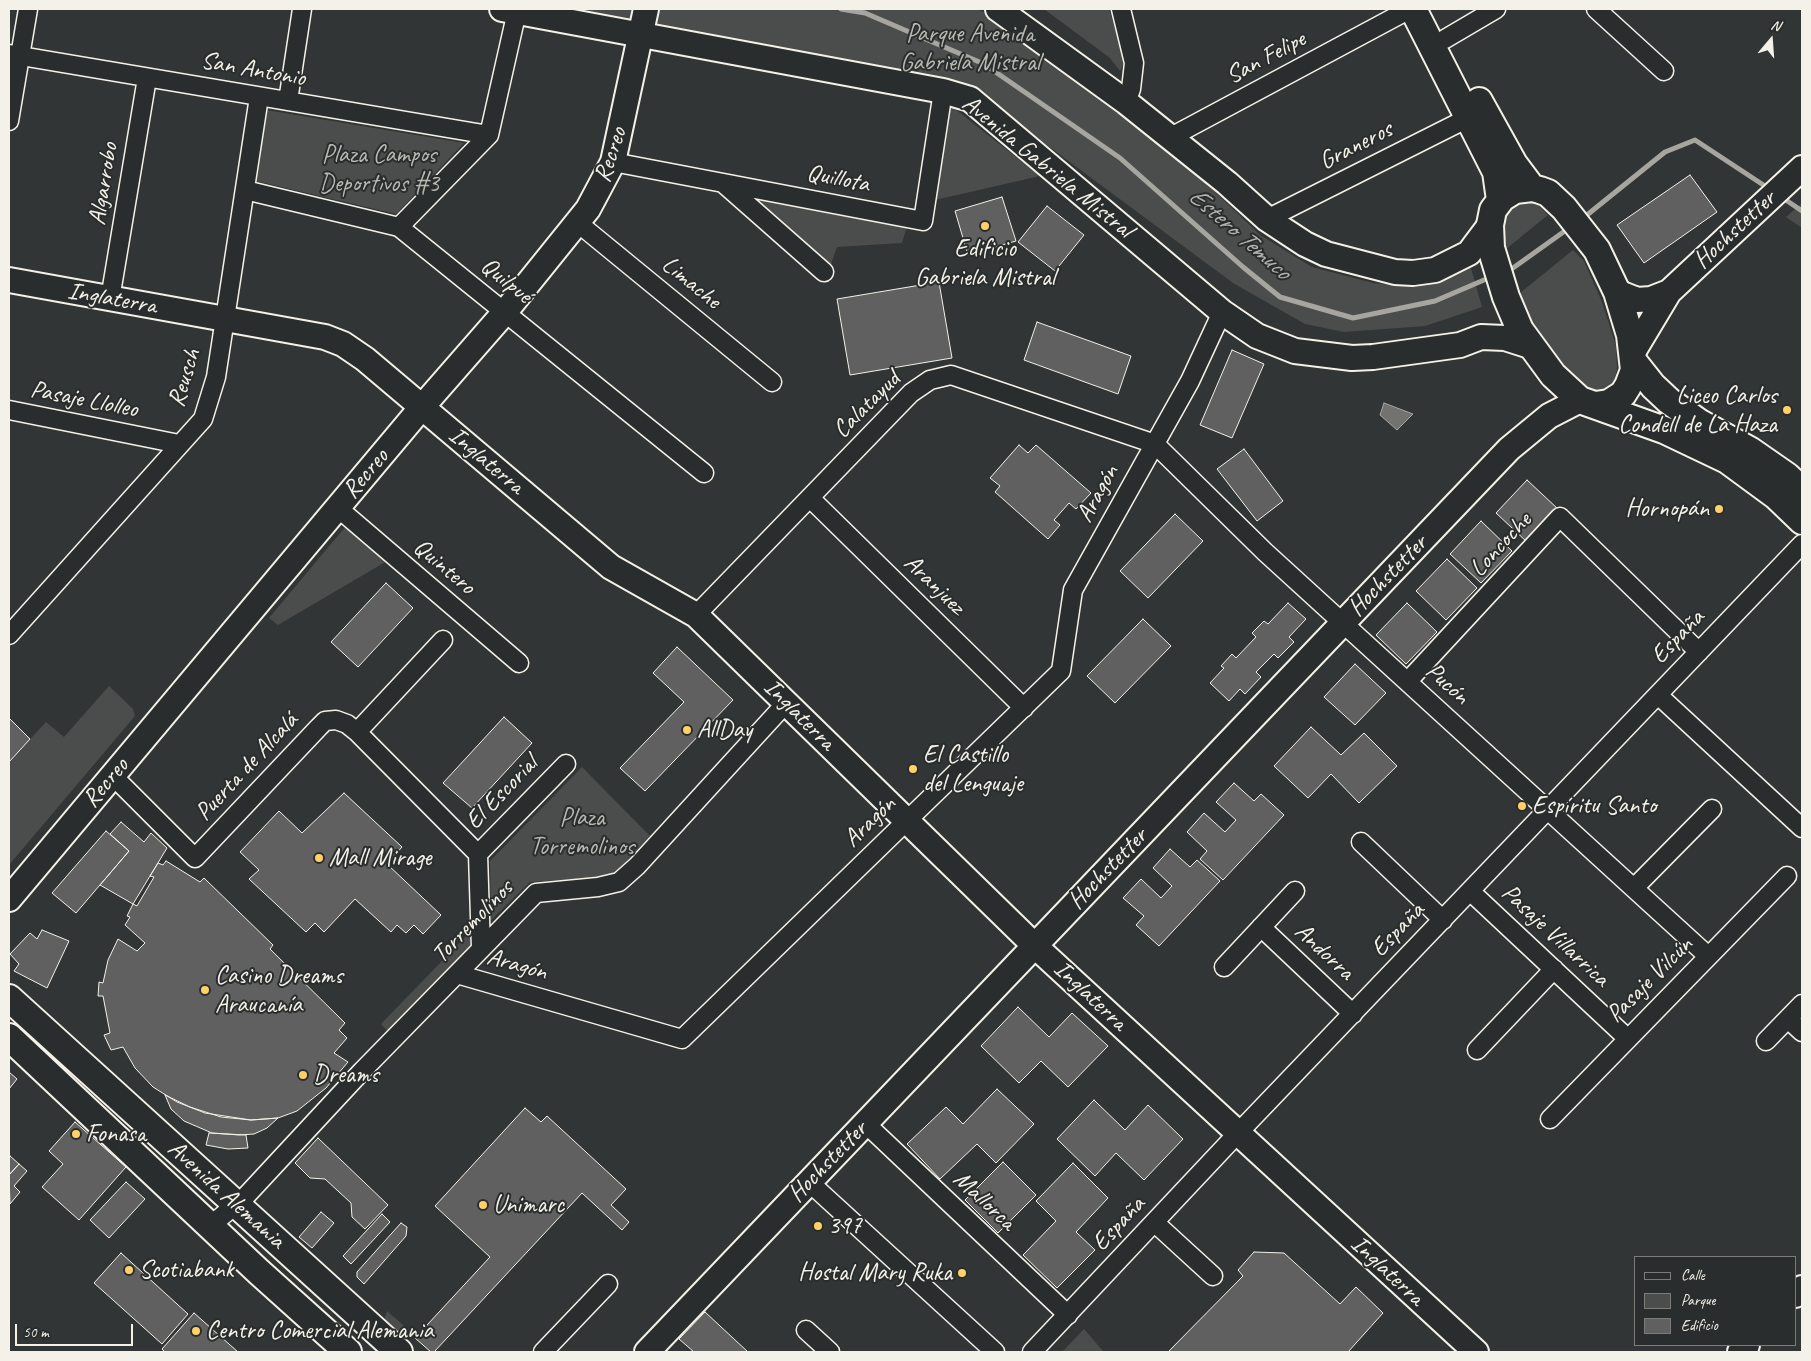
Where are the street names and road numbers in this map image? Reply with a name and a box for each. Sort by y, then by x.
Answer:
street label: San Felipe [1221,25,1311,91]
street label: San Antonio [198,46,308,94]
street label: Avenida Gabriela Mistral [956,89,1138,245]
street label: Graneros [1315,115,1397,177]
street label: Recreo [588,124,634,186]
street label: Algarrobo [83,141,125,227]
street label: Quillota [804,158,872,200]
street label: Hochstetter [1688,184,1782,276]
street label: Limache [655,250,727,316]
street label: Quilpué [474,251,538,311]
street label: Inglaterra [65,276,159,322]
street label: Reusch [162,345,208,411]
street label: Calatayud [827,365,907,445]
street label: Pasaje Llolleo [28,375,140,425]
street label: Inglaterra [442,421,530,501]
street label: Recreo [336,443,396,505]
street label: Aragón [1070,460,1126,528]
street label: Loncoche [1464,506,1538,584]
street label: Hochstetter [1342,529,1434,623]
street label: Quintero [407,532,481,602]
street label: Aranjuez [897,549,971,621]
street label: España [1645,603,1711,671]
street label: Pucón [1419,656,1475,712]
street label: Inglaterra [757,673,841,757]
street label: Puerta de Alcalá [189,707,305,827]
street label: El Escorial [460,750,544,836]
street label: Recreo [76,752,136,814]
street label: Aragón [838,790,902,854]
street label: Hochstetter [1062,822,1154,916]
street label: Torremolinos [426,874,520,970]
street label: Pasaje Villarrica [1495,878,1615,994]
street label: España [1365,896,1431,964]
street label: Andorra [1288,917,1360,987]
street label: Pasaje Vilcún [1601,931,1699,1029]
street label: Aragón [484,942,550,988]
street label: Inglaterra [1047,954,1133,1038]
street label: Hochstetter [782,1115,874,1209]
street label: Avenida Alemania [161,1134,291,1256]
street label: Mallorca [947,1165,1021,1237]
street label: España [1086,1190,1152,1258]
street label: Inglaterra [1344,1229,1430,1313]

